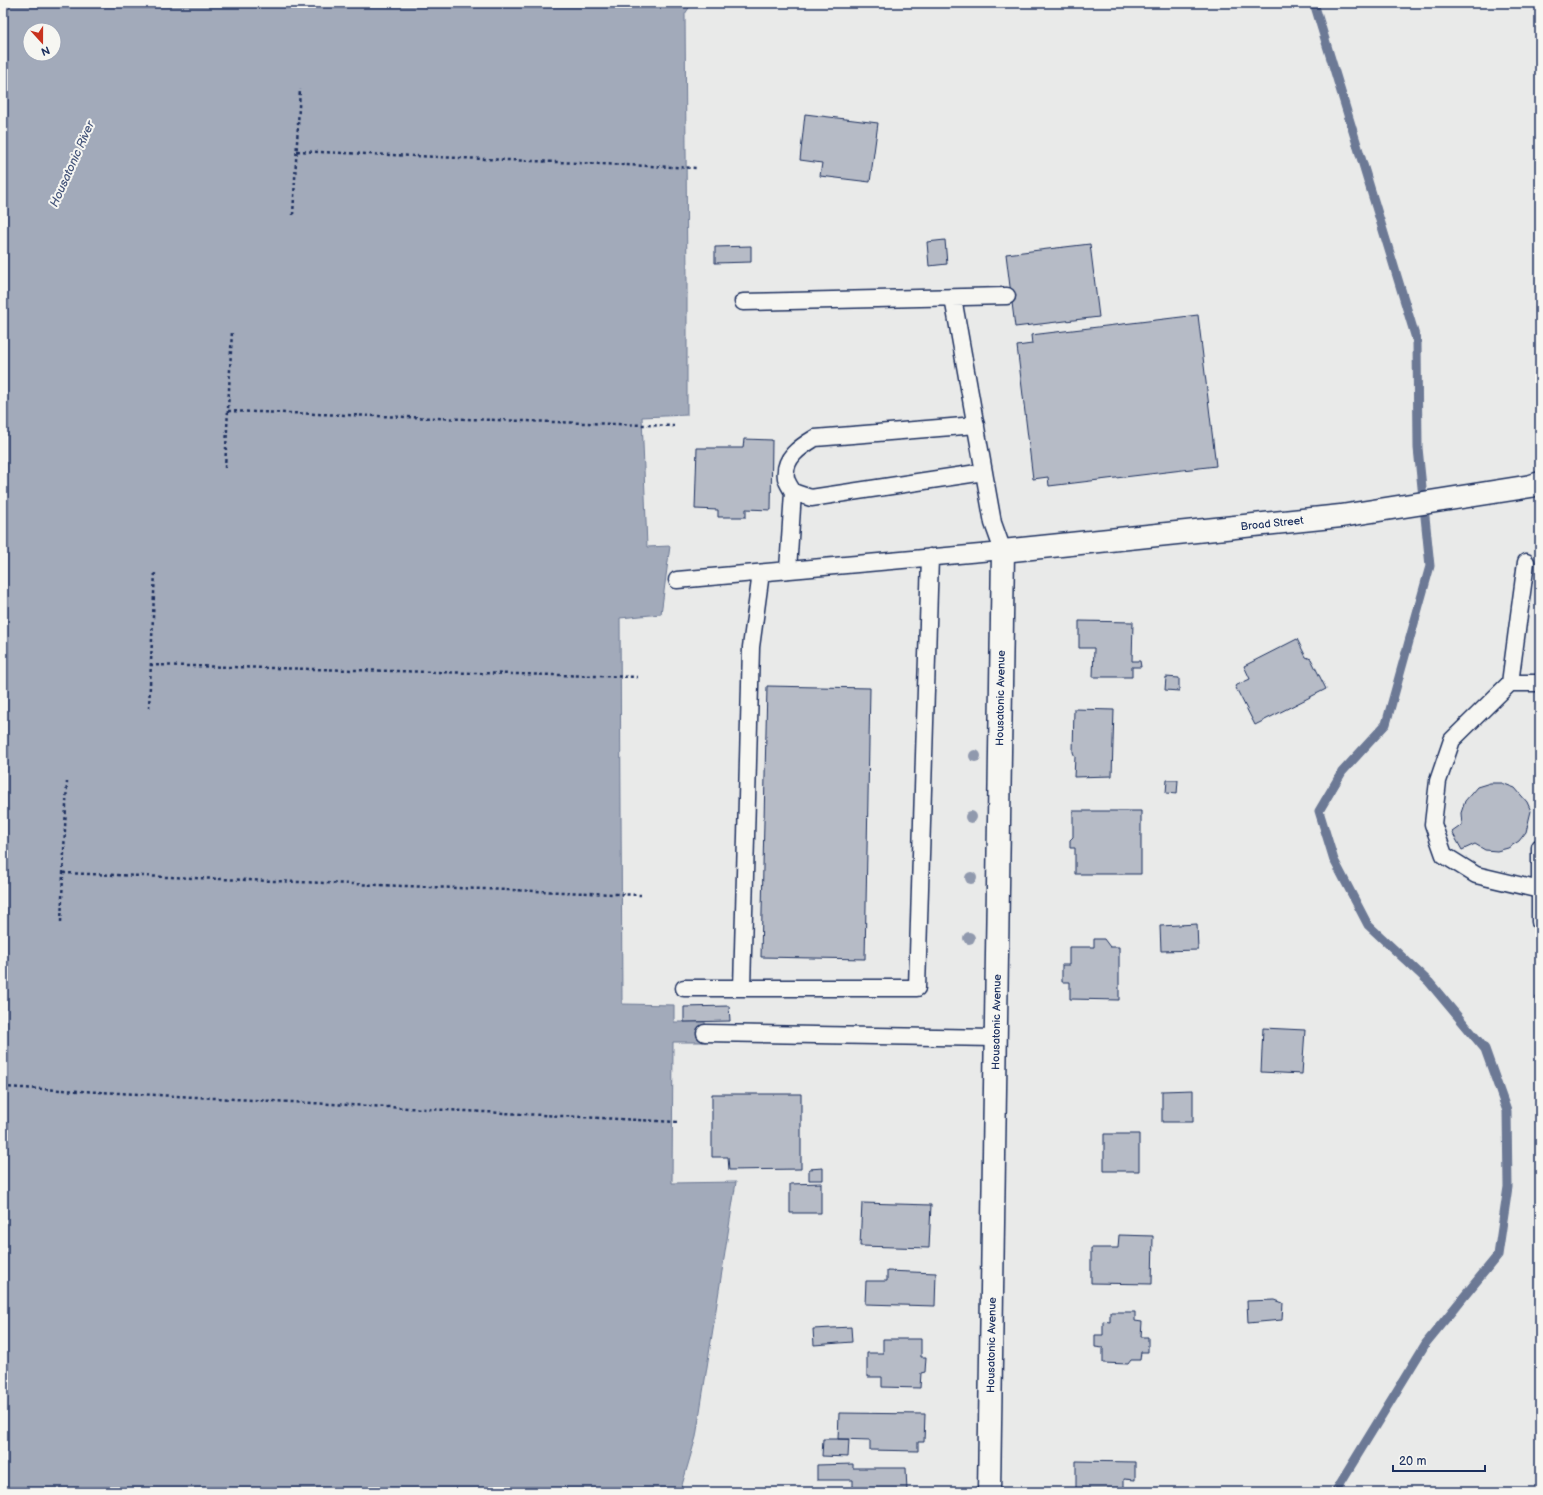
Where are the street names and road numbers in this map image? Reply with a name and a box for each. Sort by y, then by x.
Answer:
street label: Broad Street [1240,514,1305,533]
street label: Housatonic Avenue [993,650,1008,746]
street label: Housatonic Avenue [989,974,1004,1070]
street label: Housatonic Avenue [984,1297,999,1393]

